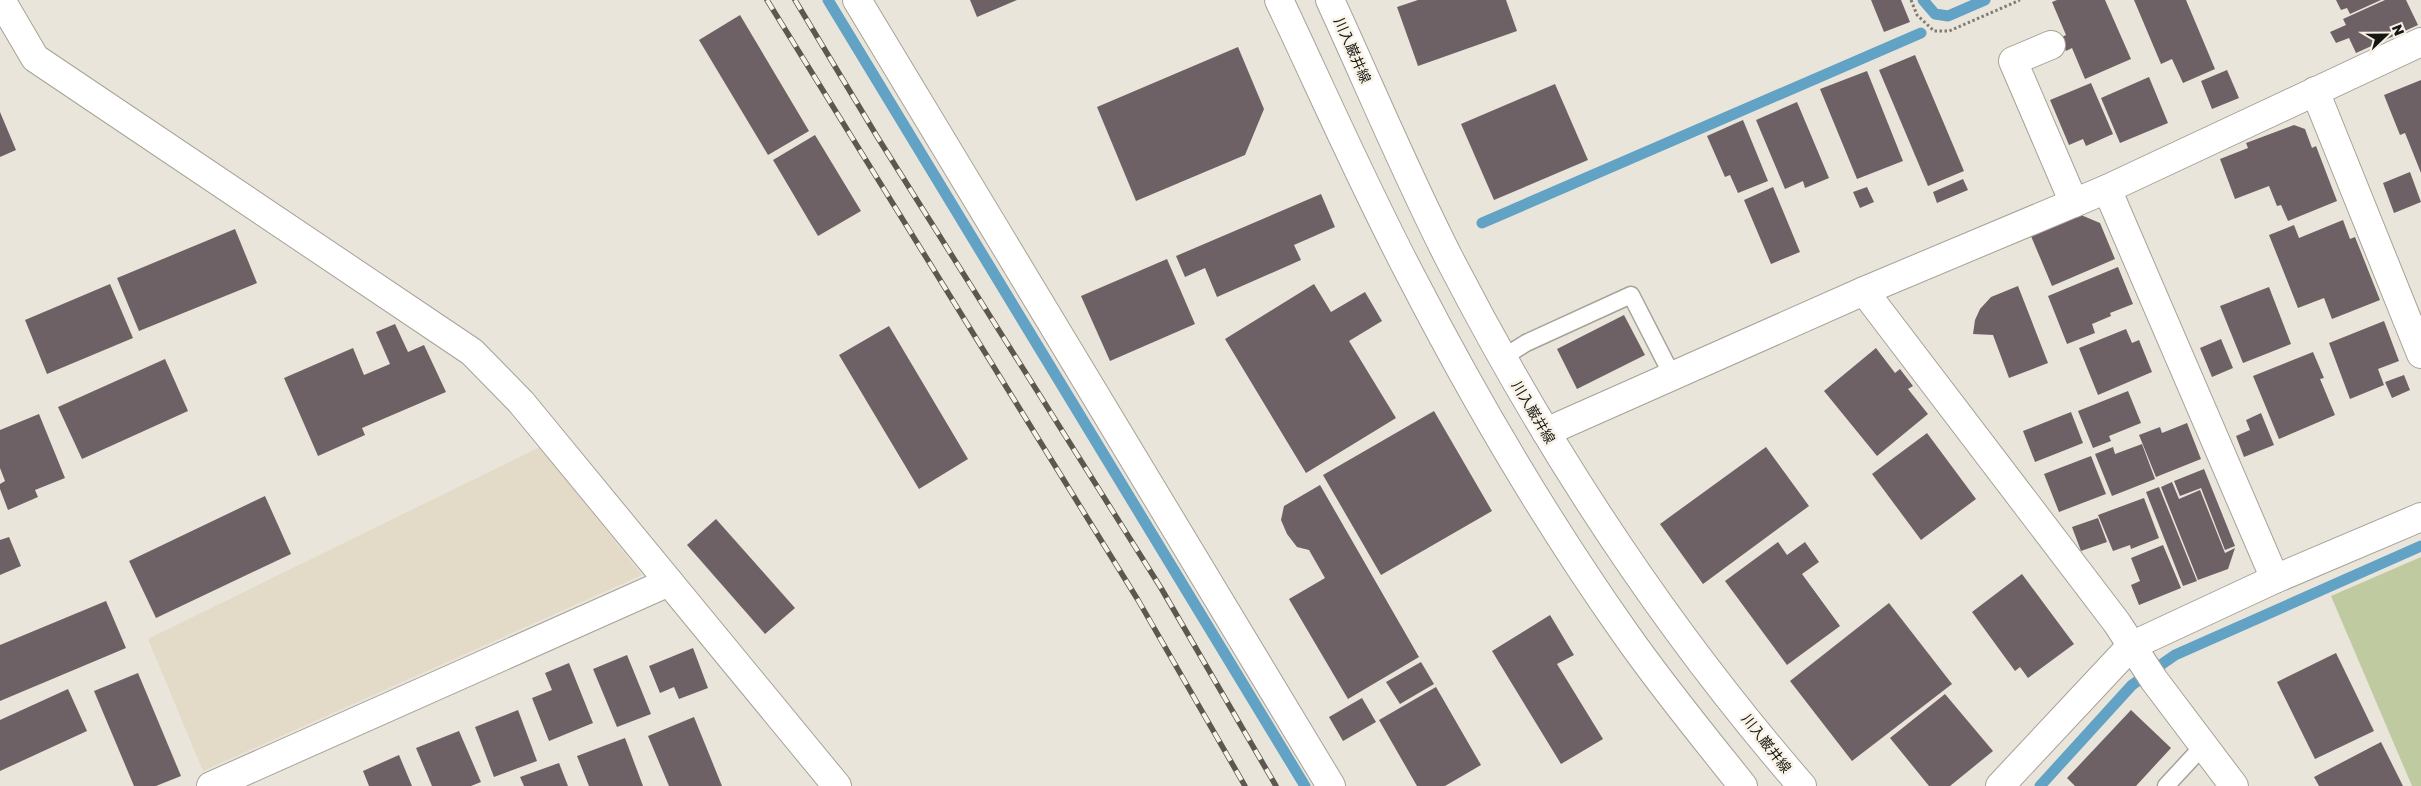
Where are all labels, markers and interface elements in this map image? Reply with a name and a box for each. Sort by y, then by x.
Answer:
north arrow [2361,10,2411,60]
street label: 川入巌井線 [1331,15,1375,85]
text: N [2389,22,2408,38]
street label: 川入巌井線 [1509,378,1559,446]
street label: 川入巌井線 [1739,710,1795,776]

